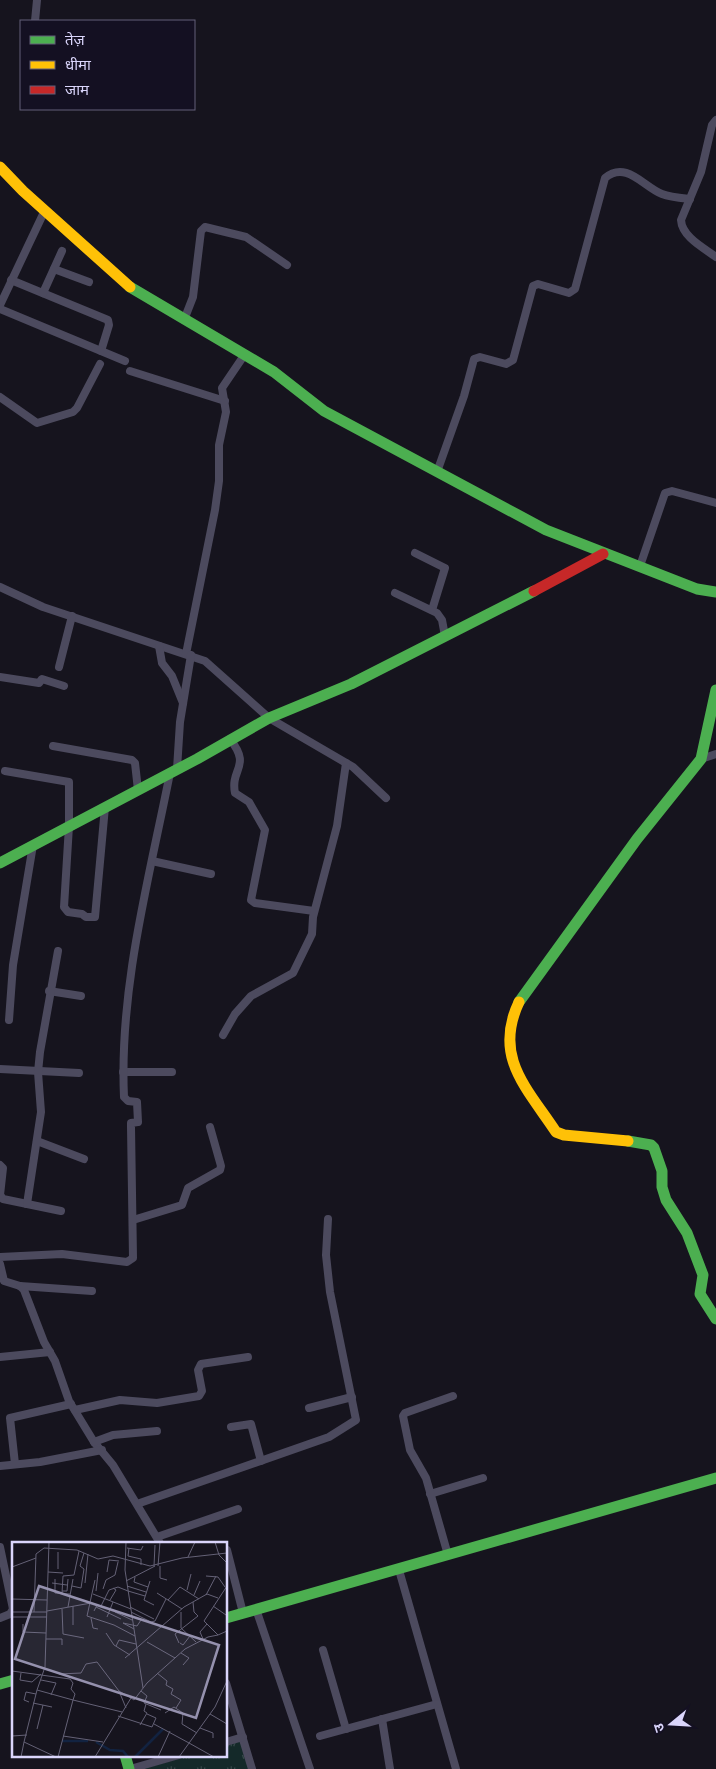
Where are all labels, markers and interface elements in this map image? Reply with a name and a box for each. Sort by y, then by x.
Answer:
legend [20,20,195,110]
text: तेज़ [65,30,86,50]
text: धीमा [65,55,92,75]
text: जाम [65,80,90,100]
inset map [12,1542,228,1756]
north arrow [646,1699,696,1749]
text: उ [649,1721,668,1735]

